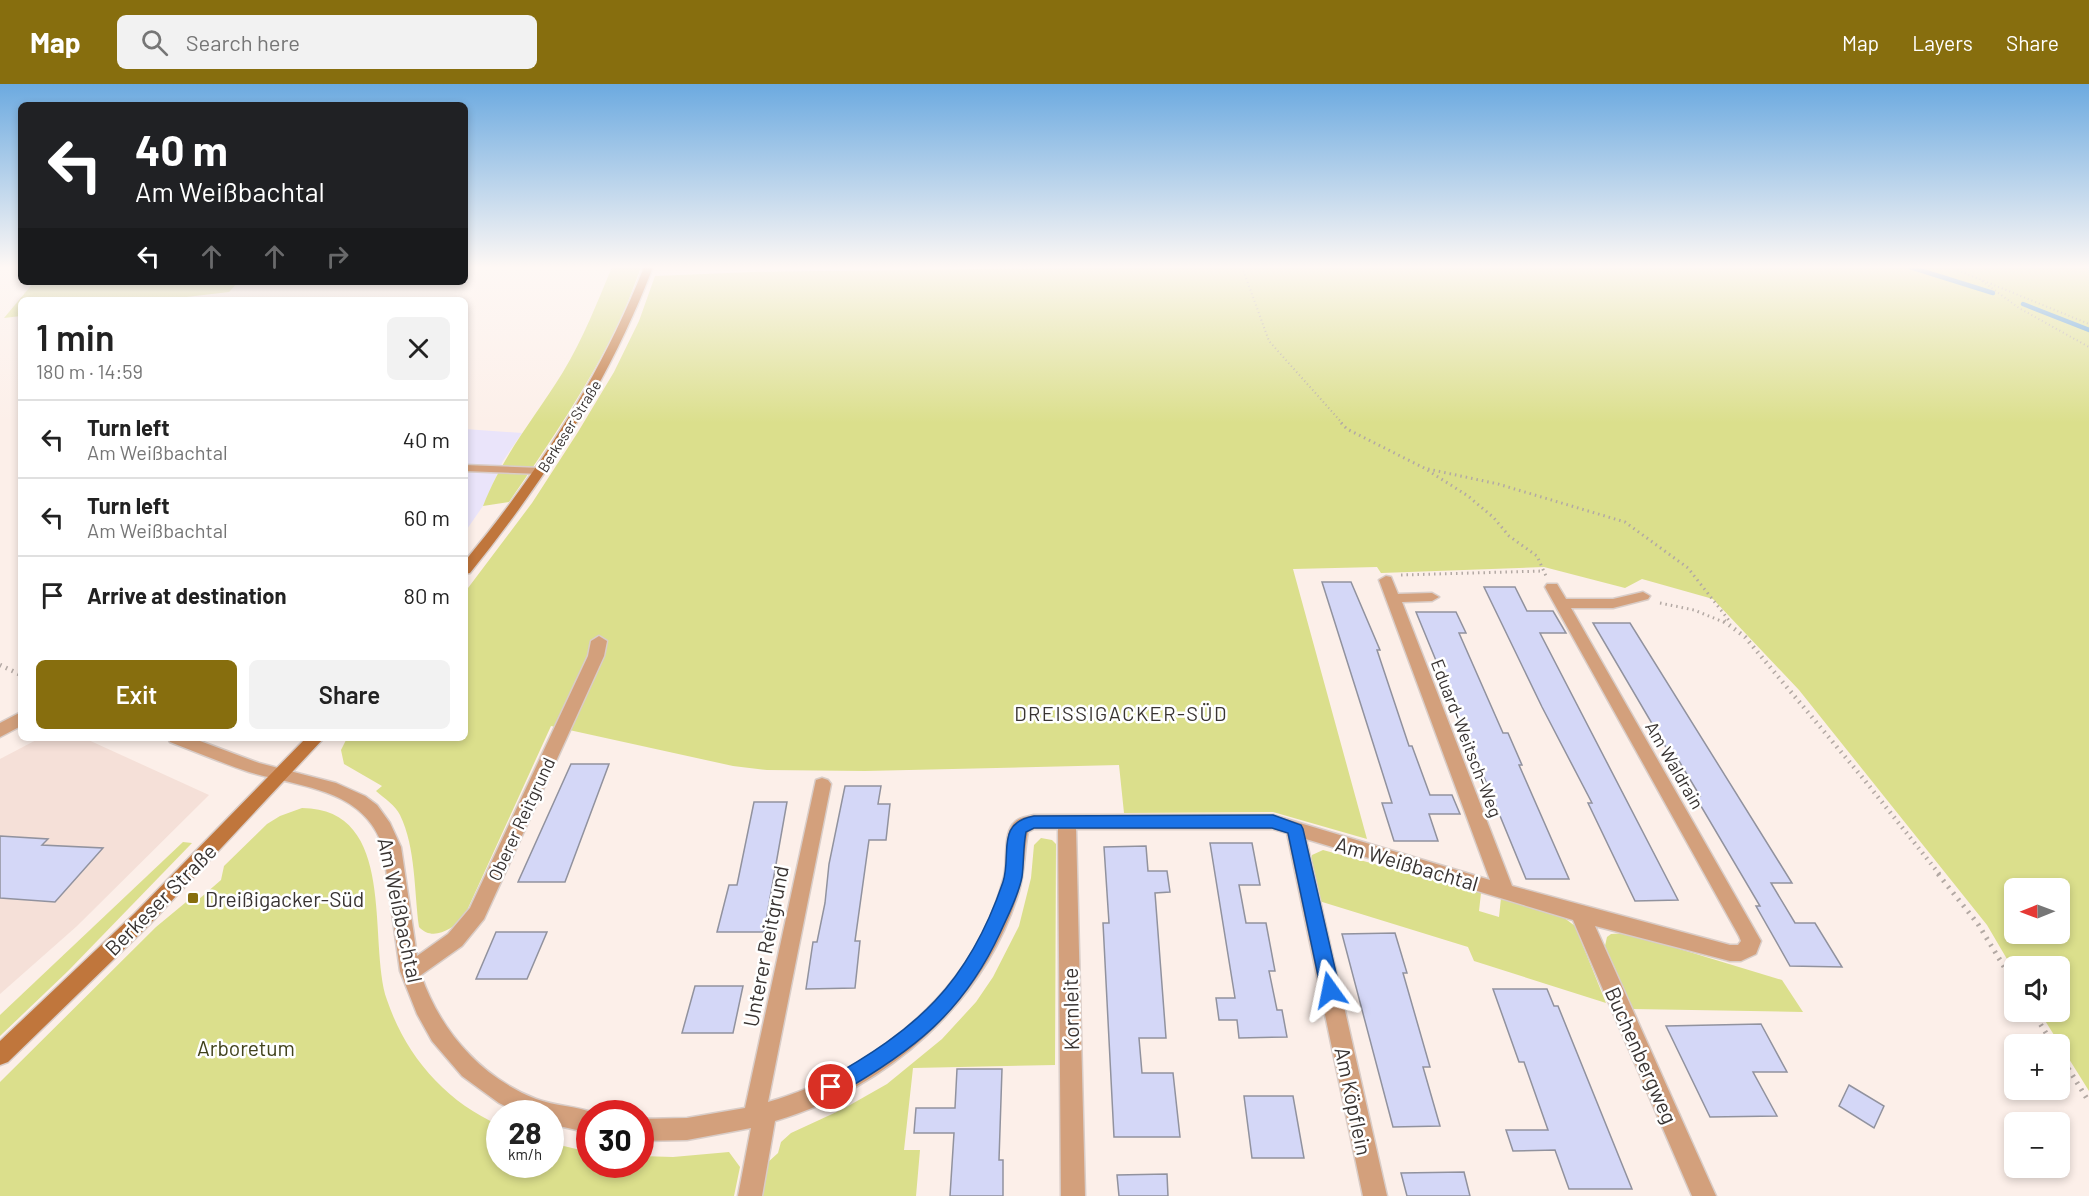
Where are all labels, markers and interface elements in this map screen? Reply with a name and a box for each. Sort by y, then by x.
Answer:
search box [117,15,537,69]
text: Map [30,25,81,59]
icon: search [138,26,171,59]
text: Search here [186,29,300,55]
text: Map [1842,30,1879,55]
text: Layers [1912,30,1973,55]
text: Share [2006,30,2059,55]
text: 40 m [135,124,228,174]
icon: left [36,126,114,204]
text: Am Weißbachtal [135,175,325,207]
icon: left [132,240,165,273]
icon: ahead [195,240,228,273]
icon: ahead [258,240,291,273]
icon: right [321,240,354,273]
text: 1 min [36,315,115,358]
button: close [387,317,450,380]
text: 180 m · 14:59 [36,359,143,383]
street label: Berkeser Straße [533,377,605,475]
text: Turn left [87,414,170,440]
icon: left [36,423,69,456]
text: 40 m [403,426,450,452]
text: Am Weißbachtal [87,440,228,464]
text: Turn left [87,492,170,518]
icon: left [36,501,69,534]
text: 60 m [404,504,450,530]
text: Am Weißbachtal [87,518,228,542]
icon: arrive [36,579,69,612]
text: Arrive at destination [87,582,286,608]
text: 80 m [404,582,450,608]
street label: Eduard-Weitsch-Weg [1427,656,1507,820]
button: Exit [36,660,237,729]
button: Share [249,660,450,729]
district label: DREISSIGACKER-SÜD [1014,701,1228,725]
street label: Am Waldrain [1641,717,1709,813]
street label: Oberer Reitgrund [483,754,559,884]
street label: Am Weißbachtal [1333,831,1481,895]
street label: Am Weißbachtal [373,835,429,985]
street label: Berkeser Straße [99,838,221,960]
street label: Unterer Reitgrund [737,863,793,1029]
north arrow [2004,878,2070,944]
map controls [2004,878,2070,1178]
place label: Dreißigacker-Süd [205,886,364,911]
marker: Dreißigacker-Süd [186,891,200,905]
button: sound [2004,956,2070,1022]
position arrow [1298,958,1362,1022]
street label: Kornleite [1057,967,1083,1051]
street label: Buchenbergweg [1601,983,1683,1127]
button: + [2004,1034,2070,1100]
park label: Arboretum [197,1035,295,1060]
street label: Am Köpflein [1330,1045,1378,1157]
pin [805,1061,856,1112]
icon: arrive [814,1070,847,1103]
speed limit sign: 30 [576,1100,654,1178]
button: − [2004,1112,2070,1178]
text: 28 [508,1114,542,1150]
text: km/h [508,1145,542,1163]

